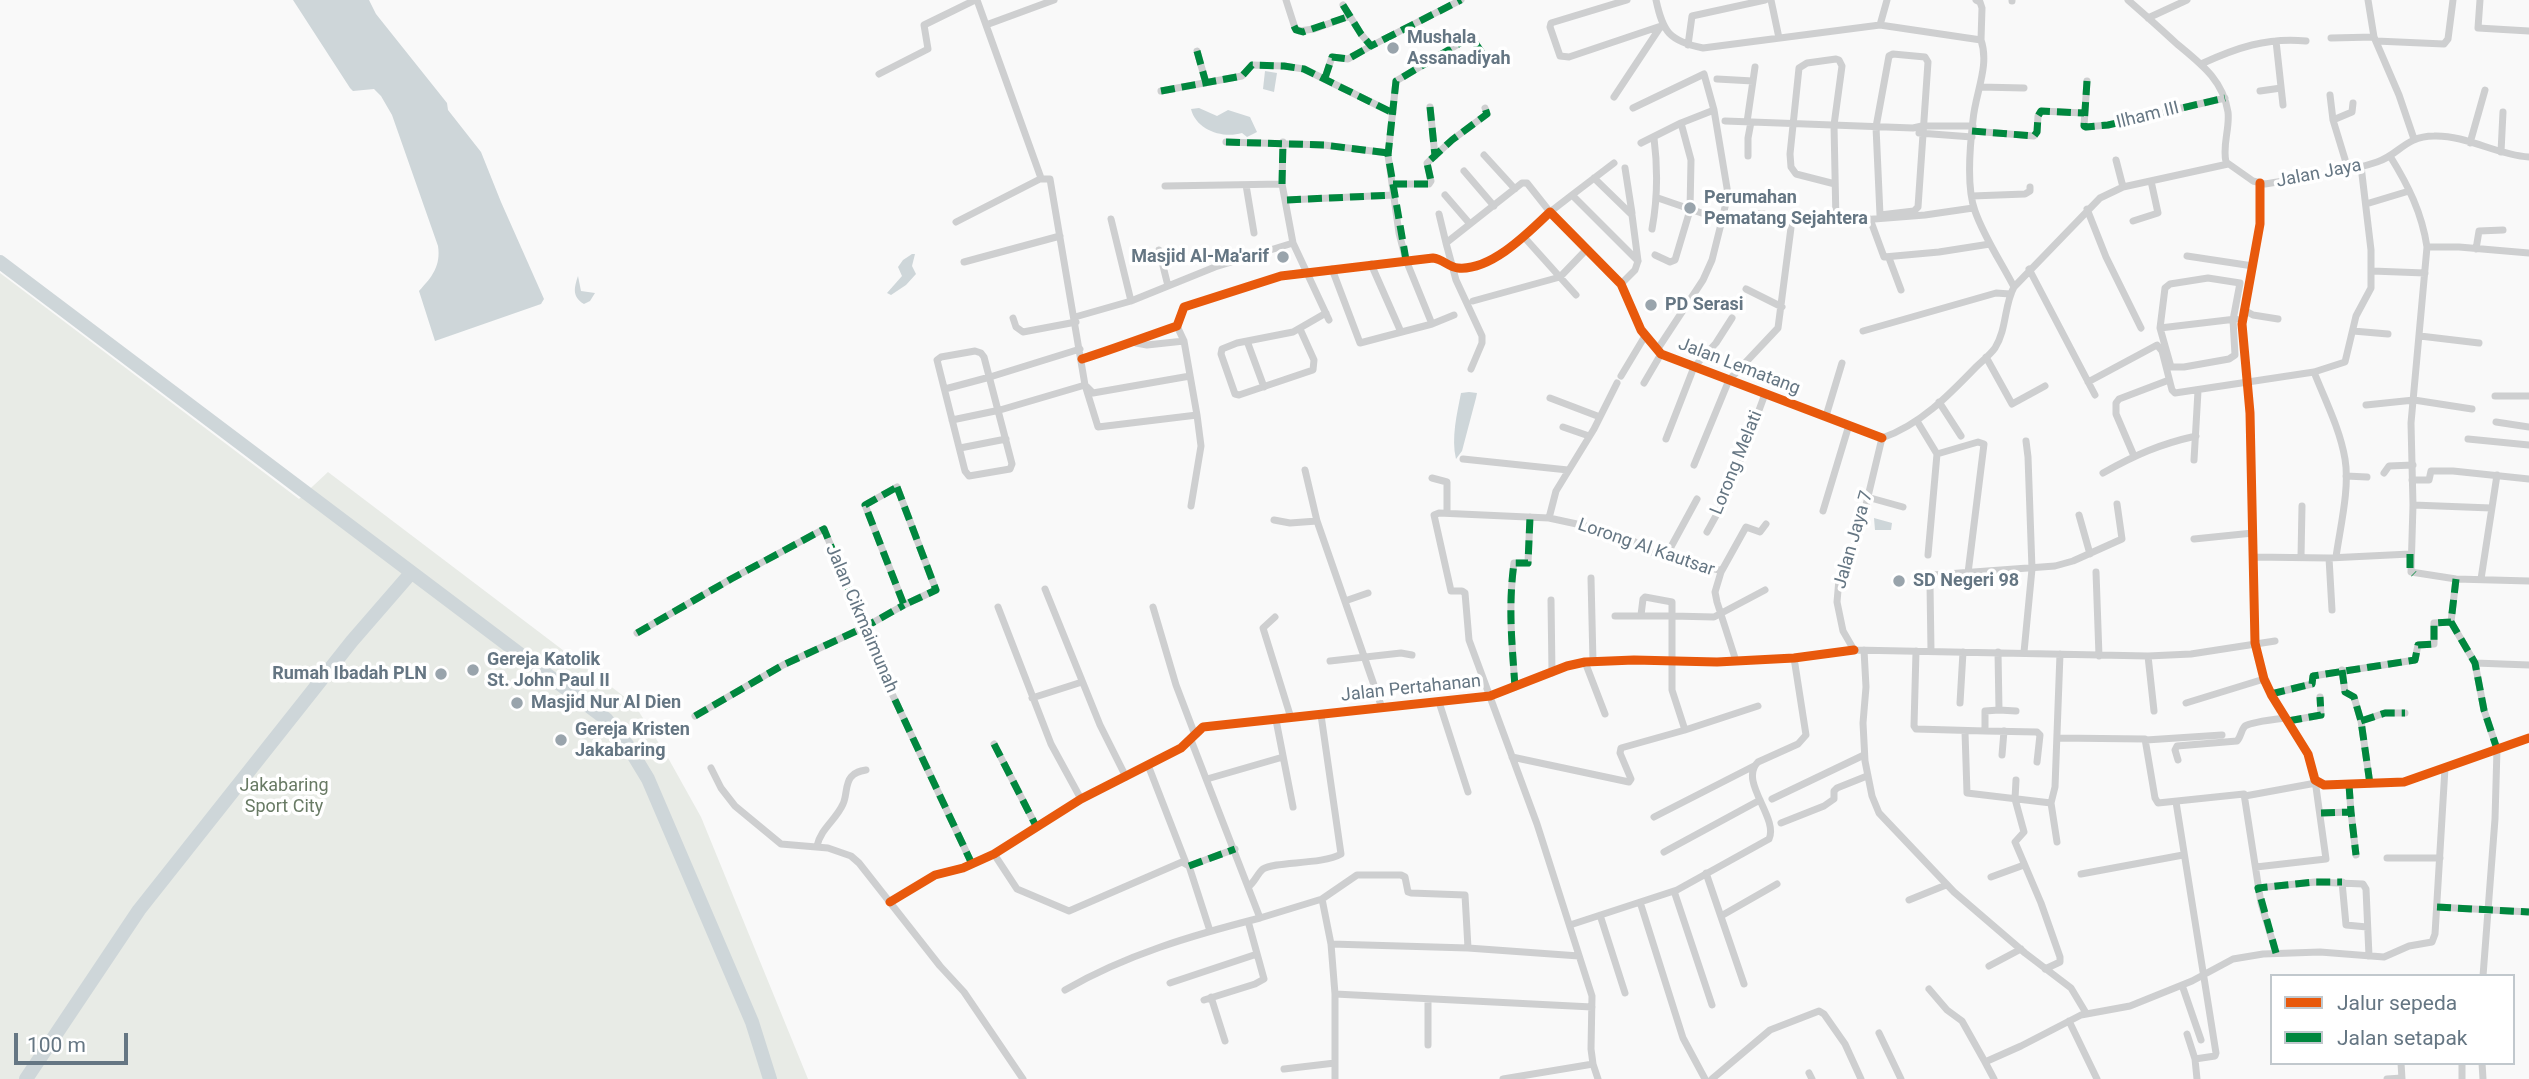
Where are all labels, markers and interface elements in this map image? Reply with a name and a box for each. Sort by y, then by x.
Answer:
place label: Mushala Assanadiyah [1407,27,1510,70]
marker: Mushala Assanadiyah [1385,40,1401,56]
street label: Ilham III [2114,98,2182,134]
street label: Jalan Jaya [2275,155,2363,193]
place label: Perumahan Pematang Sejahtera [1704,187,1868,230]
marker: Perumahan Pematang Sejahtera [1682,200,1698,216]
place label: Masjid Al-Ma'arif [1131,246,1269,268]
marker: Masjid Al-Ma'arif [1275,249,1291,265]
place label: PD Serasi [1665,294,1744,316]
marker: PD Serasi [1643,297,1659,313]
street label: Jalan Lematang [1675,334,1803,400]
street label: Lorong Melati [1706,408,1768,518]
street label: Jalan Jaya 7 [1830,489,1878,591]
street label: Lorong Al Kautsar [1575,514,1717,582]
street label: Jalan Cikmaimunah [820,542,902,696]
place label: SD Negeri 98 [1913,570,2019,592]
marker: SD Negeri 98 [1891,573,1907,589]
place label: Gereja Katolik St. John Paul II [487,649,610,692]
marker: Gereja Katolik St. John Paul II [465,662,481,678]
place label: Rumah Ibadah PLN [272,663,427,685]
marker: Rumah Ibadah PLN [433,666,449,682]
street label: Jalan Pertahanan [1340,671,1482,707]
place label: Masjid Nur Al Dien [531,692,681,714]
marker: Masjid Nur Al Dien [509,695,525,711]
place label: Gereja Kristen Jakabaring [575,719,690,762]
marker: Gereja Kristen Jakabaring [553,732,569,748]
park label: Jakabaring Sport City [239,775,329,818]
legend [2270,974,2515,1065]
text: Jalur sepeda [2337,991,2457,1015]
scale bar [18,1020,131,1064]
text: Jalan setapak [2337,1026,2467,1050]
text: 100 m [27,1033,86,1057]

